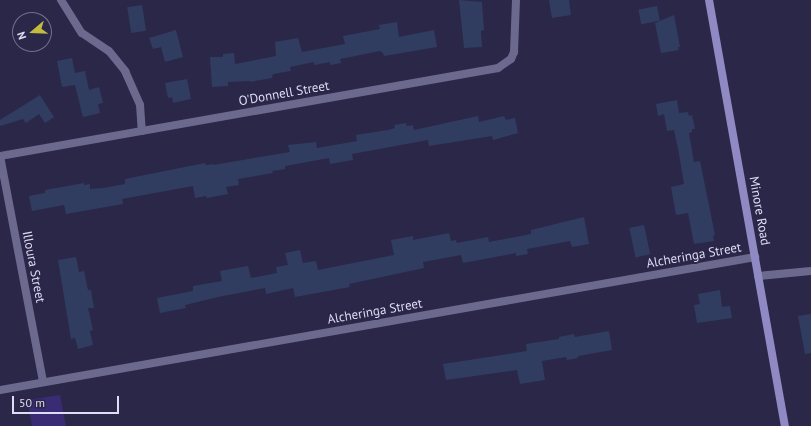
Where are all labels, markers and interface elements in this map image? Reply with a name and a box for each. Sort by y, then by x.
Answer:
north arrow [12,12,52,52]
text: N [14,30,29,41]
street label: O'Donnell Street [237,78,331,110]
street label: Minore Road [745,175,773,247]
street label: Illoura Street [18,230,48,304]
street label: Alcheringa Street [645,240,743,272]
street label: Alcheringa Street [326,296,424,328]
scale bar [14,388,121,414]
text: 50 m [19,395,45,410]

